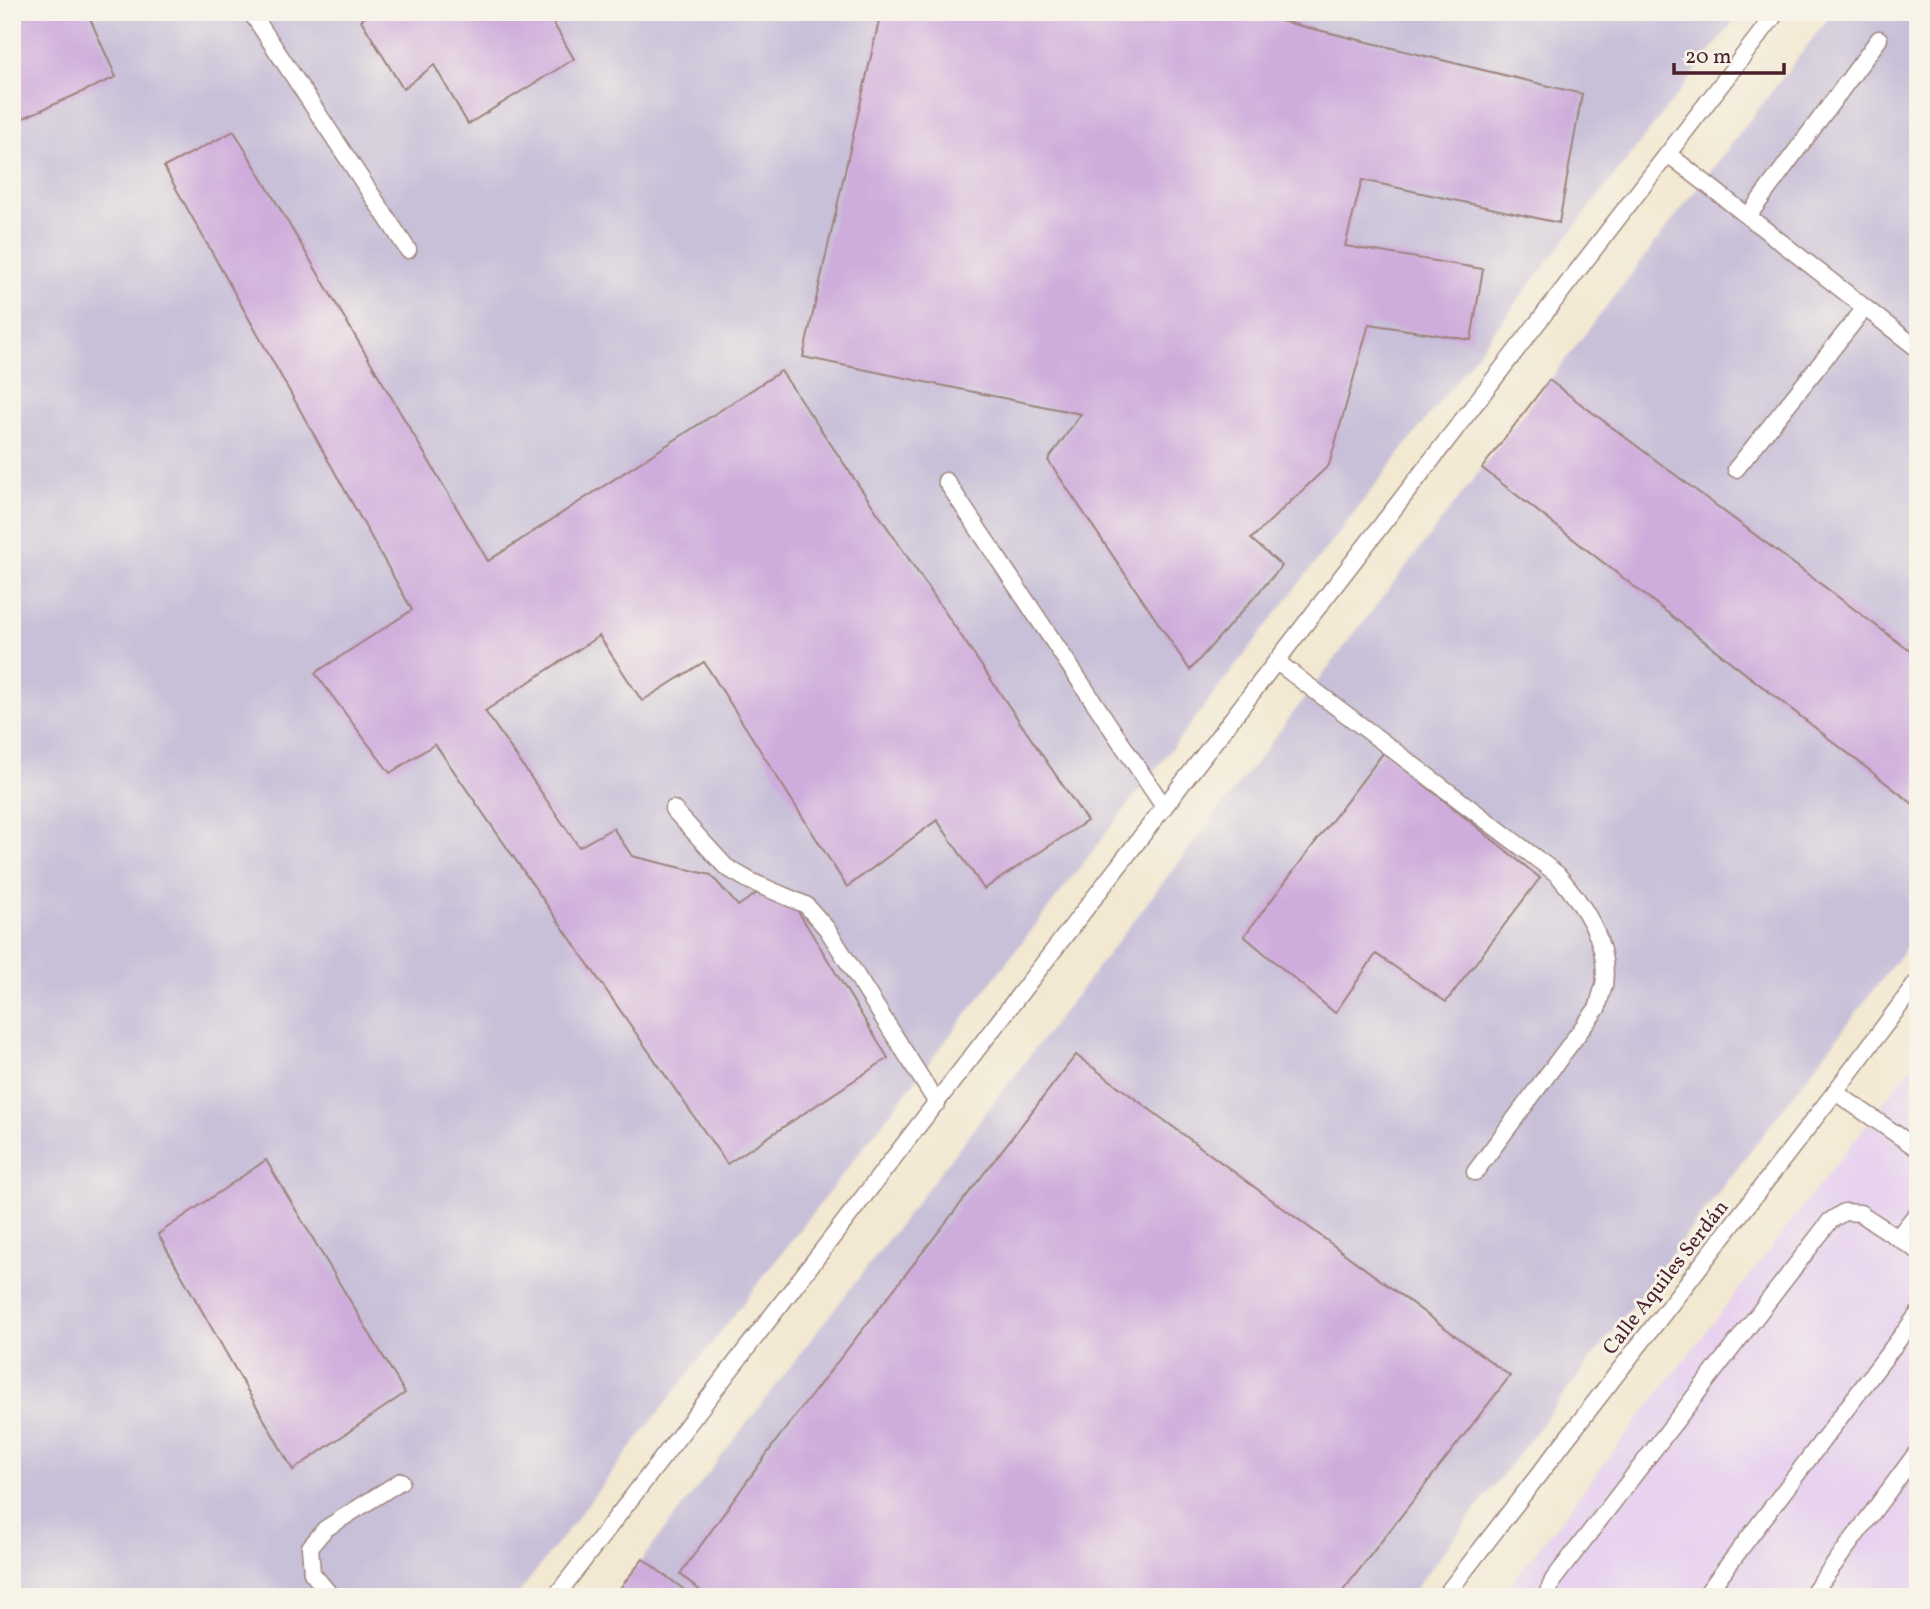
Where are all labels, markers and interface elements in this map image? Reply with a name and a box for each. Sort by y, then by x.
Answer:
scale bar [1674,32,1785,76]
text: 20 m [1685,43,1731,72]
street label: Calle Aquiles Serdán [1596,1194,1736,1362]

